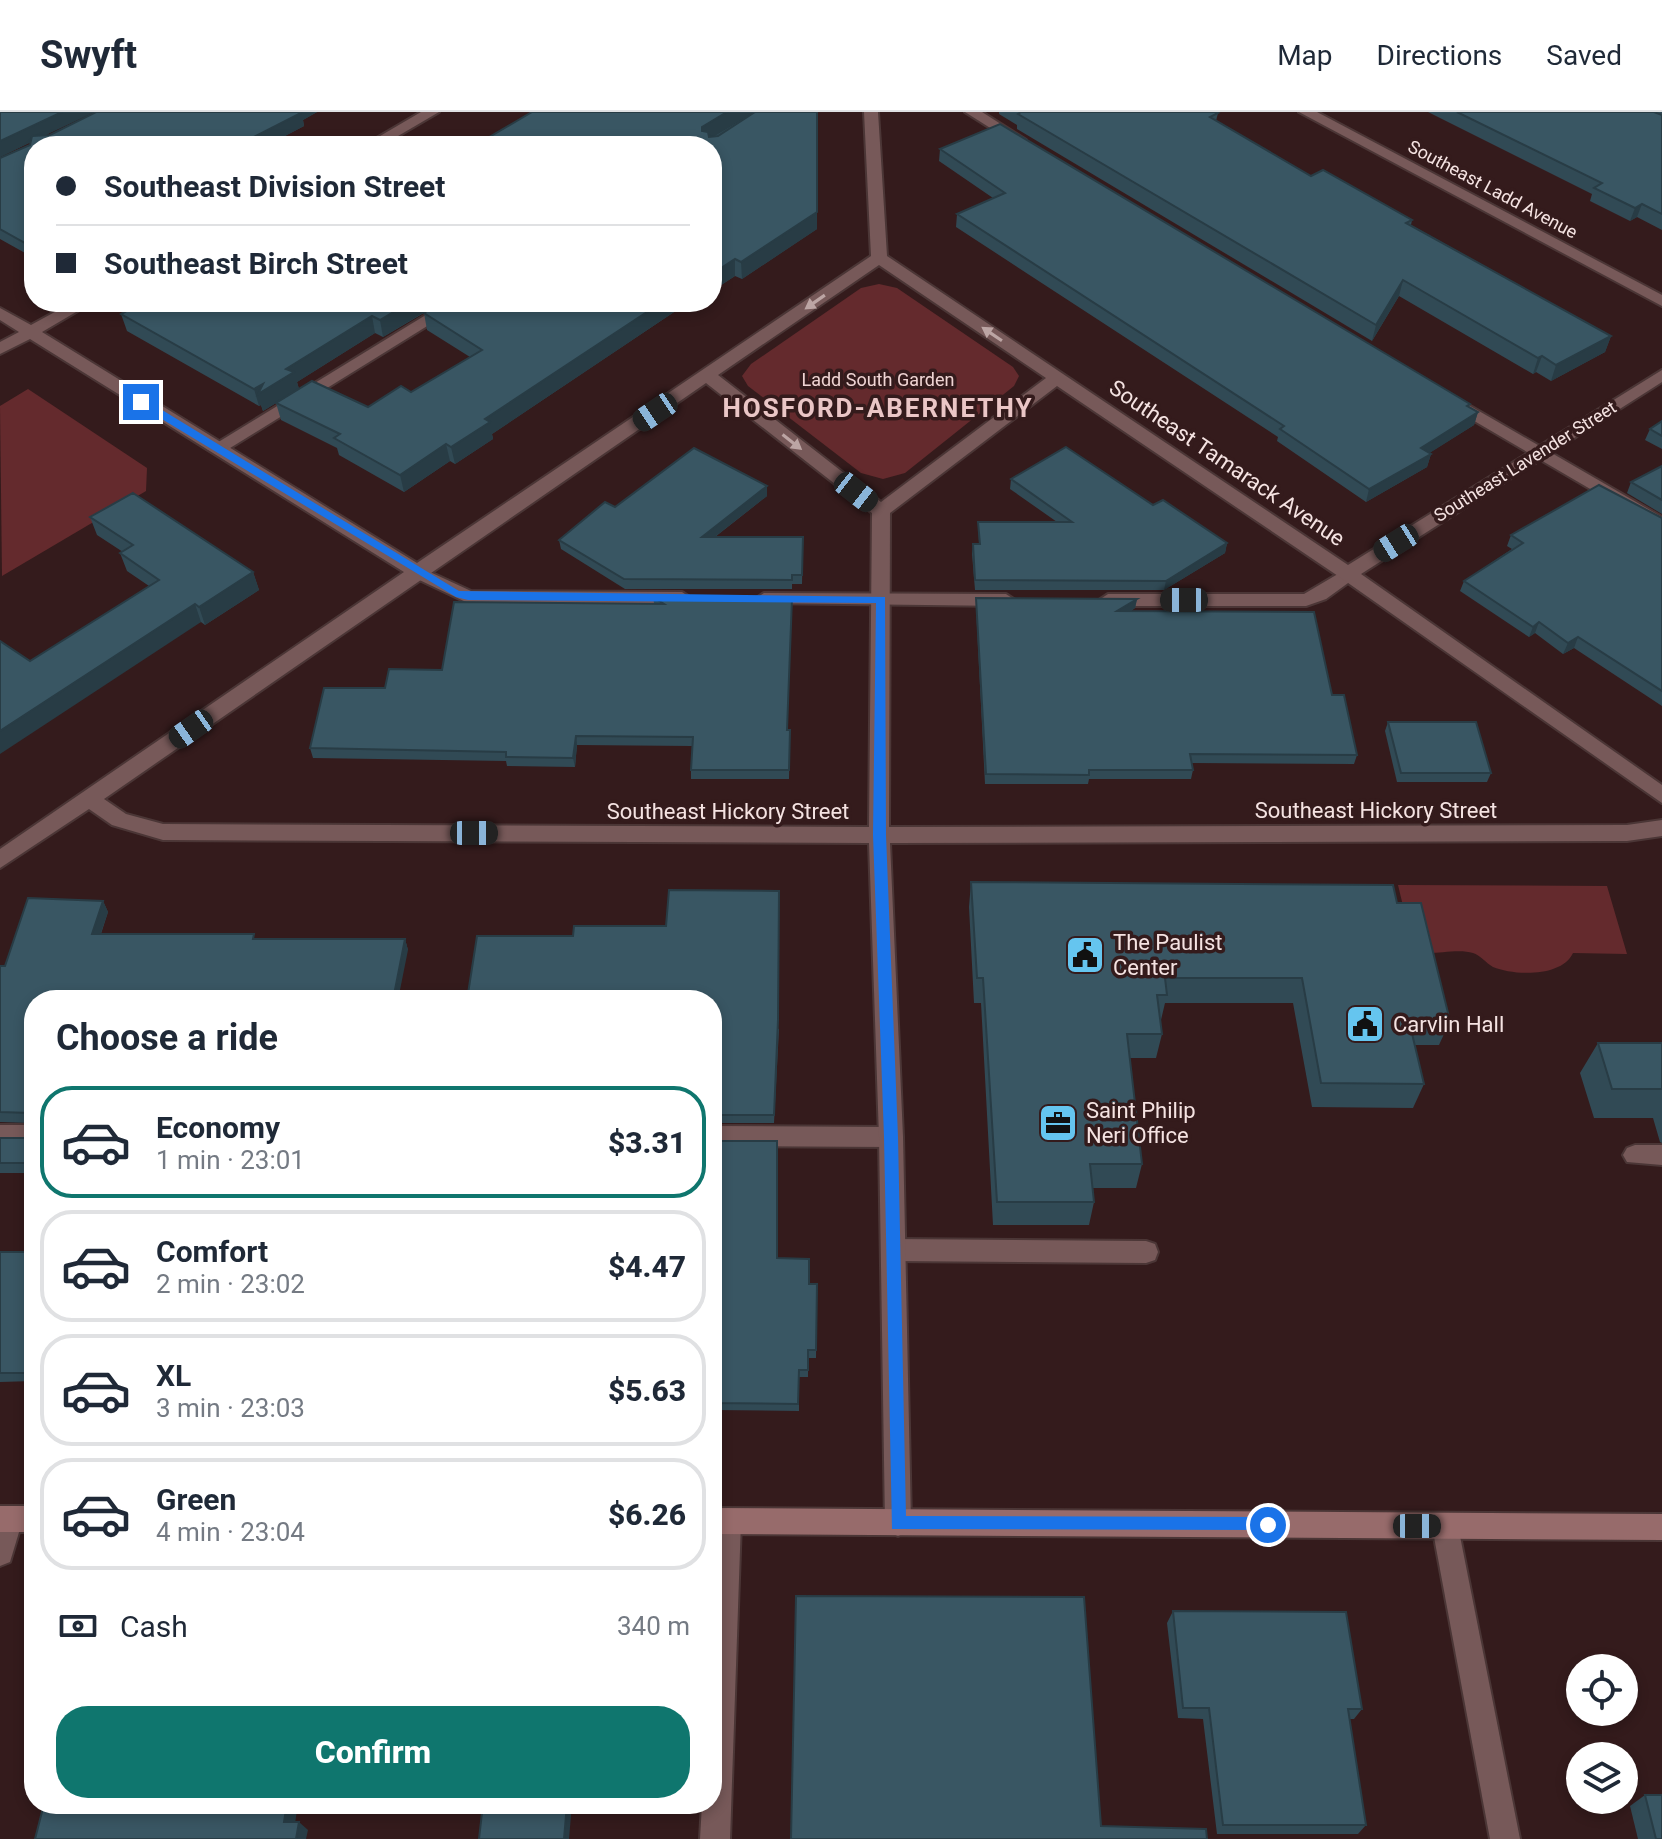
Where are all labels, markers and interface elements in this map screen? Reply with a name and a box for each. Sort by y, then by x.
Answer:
text: Swyft [40,33,137,77]
text: Map [1277,39,1333,72]
text: Directions [1377,39,1502,72]
text: Saved [1546,39,1622,72]
street label: Southeast Ladd Avenue [1405,135,1581,243]
text: Southeast Division Street [104,169,445,204]
text: Southeast Birch Street [104,246,408,281]
one-way arrow [804,295,825,310]
one-way arrow [982,327,1003,342]
park label: Ladd South Garden [801,369,955,390]
street label: Southeast Tamarack Avenue [1105,375,1349,551]
route end [123,384,159,420]
car [628,389,682,435]
district label: HOSFORD-ABERNETHY [722,393,1034,423]
street label: Southeast Lavender Street [1430,396,1620,526]
one-way arrow [782,433,802,449]
car [830,468,882,516]
car [1369,520,1423,566]
car [1160,588,1208,612]
car [164,705,218,753]
street label: Southeast Hickory Street [1255,798,1497,823]
street label: Southeast Hickory Street [607,799,849,824]
car [450,821,498,845]
place label: The Paulist Center [1113,930,1222,980]
public building icon: The Paulist Center [1064,934,1106,976]
public building icon: Carvlin Hall [1344,1003,1386,1045]
place label: Carvlin Hall [1393,1012,1504,1037]
text: Choose a ride [56,1017,278,1059]
place label: Saint Philip Neri Office [1086,1098,1196,1148]
office icon: Saint Philip Neri Office [1037,1102,1079,1144]
icon: car [60,1106,132,1178]
text: Economy [156,1110,280,1145]
text: $3.31 [608,1125,686,1160]
text: 1 min · 23:01 [156,1145,305,1175]
icon: car [60,1230,132,1302]
text: Comfort [156,1234,268,1269]
text: $4.47 [608,1249,686,1284]
text: 2 min · 23:02 [156,1269,305,1299]
icon: car [60,1354,132,1426]
text: XL [156,1358,191,1393]
text: $5.63 [608,1373,686,1408]
text: 3 min · 23:03 [156,1393,305,1423]
icon: car [60,1478,132,1550]
text: Green [156,1482,236,1517]
text: $6.26 [608,1497,686,1532]
route start [1250,1507,1286,1543]
car [1393,1514,1441,1538]
text: 4 min · 23:04 [156,1517,305,1547]
icon: cash [56,1604,100,1648]
text: Cash [120,1609,188,1644]
text: 340 m [617,1611,690,1641]
map controls [1566,1654,1638,1814]
button: locate [1566,1654,1638,1726]
button: Confirm [56,1706,690,1798]
button: layers [1566,1742,1638,1814]

